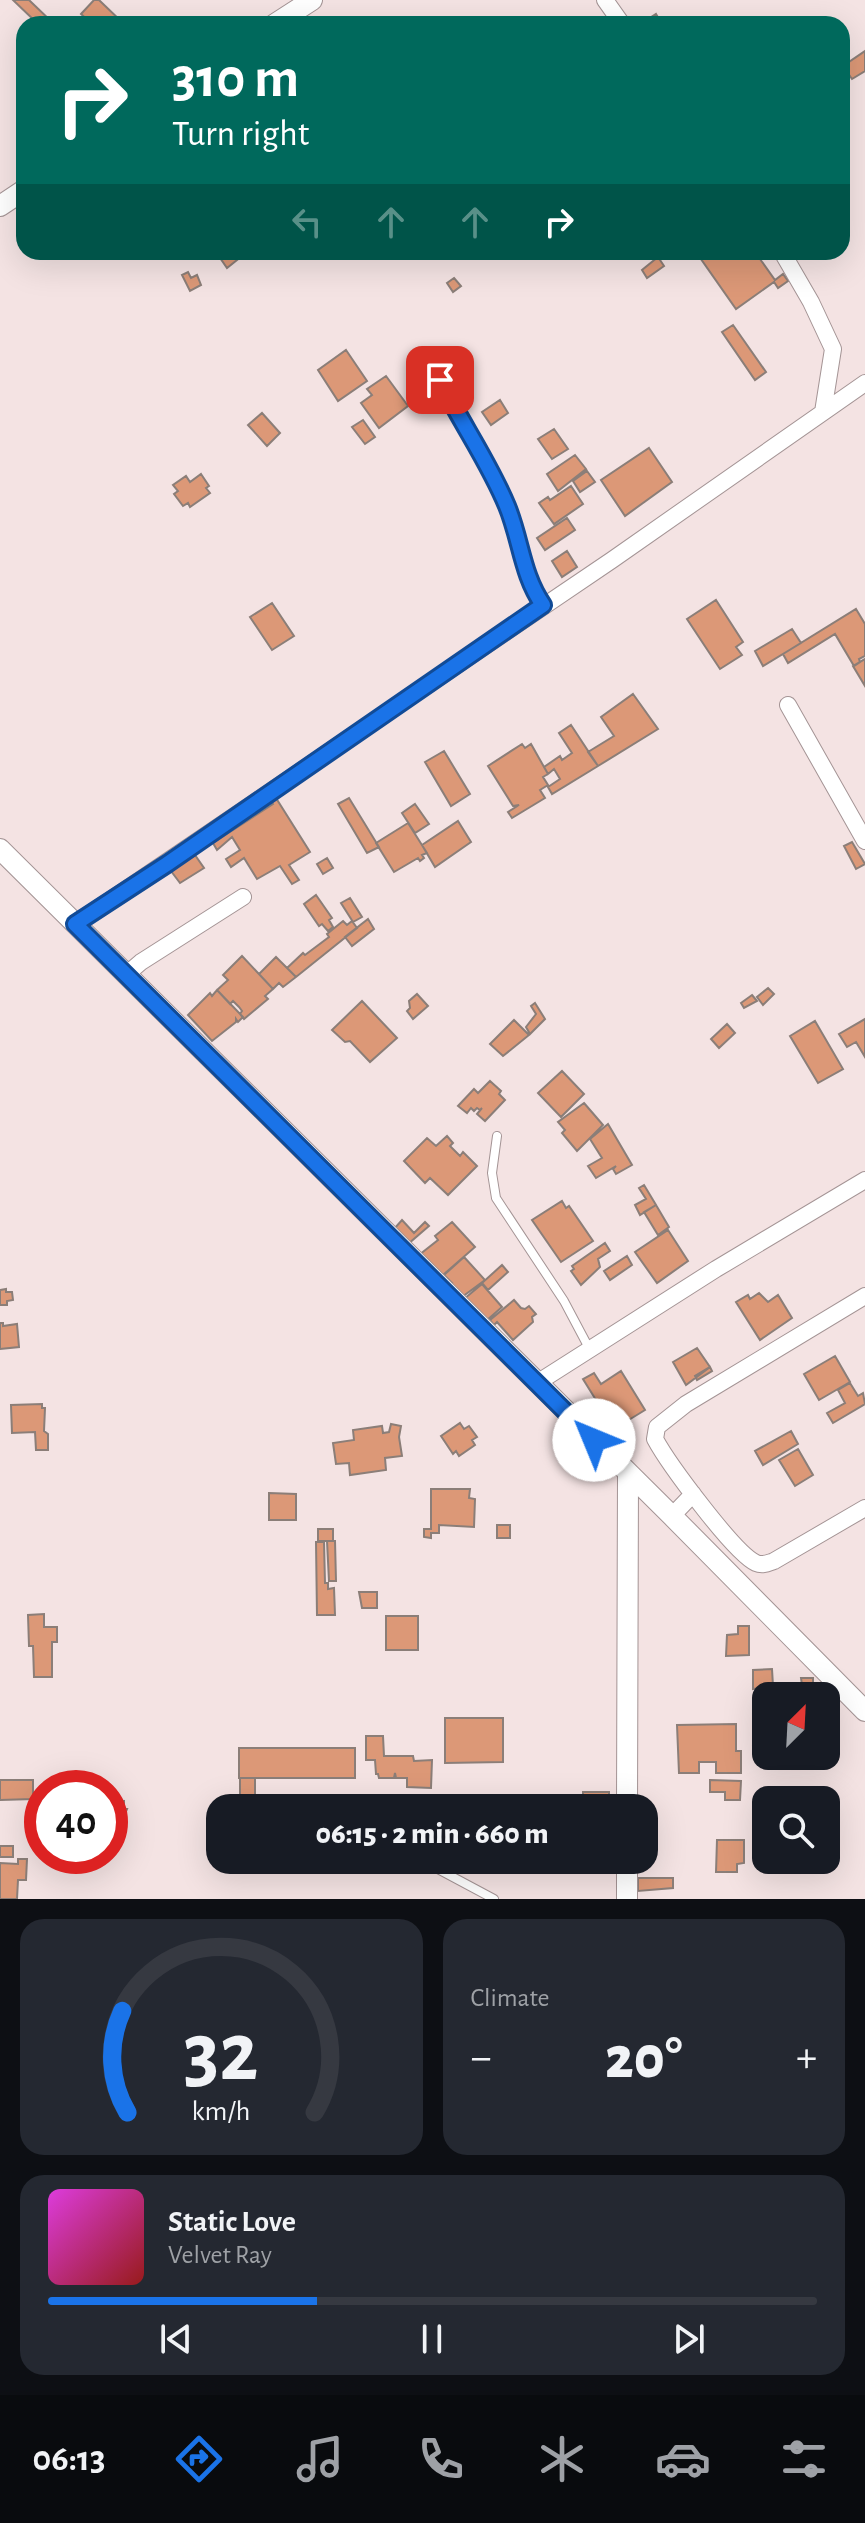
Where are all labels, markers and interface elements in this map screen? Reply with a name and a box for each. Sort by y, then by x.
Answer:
icon: right [40,48,144,152]
text: 310 m [172,51,299,107]
text: Turn right [172,116,309,152]
icon: left [285,200,329,244]
icon: ahead [369,200,413,244]
icon: ahead [453,200,497,244]
icon: right [537,200,581,244]
pin [406,346,474,414]
icon: arrive [418,358,462,402]
position arrow [552,1398,636,1482]
north arrow [752,1682,840,1770]
map controls [752,1682,840,1874]
speed limit sign: 40 [24,1770,128,1874]
button: search [752,1786,840,1874]
text: 06:15 · 2 min · 660 m [315,1819,549,1849]
text: Climate [471,1985,549,2011]
text: 32 [184,2012,259,2096]
text: 20° [605,2029,682,2089]
text: − [471,2036,492,2080]
text: + [796,2036,817,2080]
text: km/h [192,2097,251,2126]
text: Static Love [168,2207,296,2237]
text: Velvet Ray [168,2242,272,2268]
icon: previous [154,2317,198,2361]
icon: pause [410,2317,454,2361]
icon: next [667,2317,711,2361]
icon: directions [171,2431,227,2487]
icon: music [292,2431,348,2487]
icon: phone [413,2431,469,2487]
icon: climate [534,2431,590,2487]
icon: car [655,2431,711,2487]
icon: filters [776,2431,832,2487]
text: 06:13 [33,2441,105,2477]

